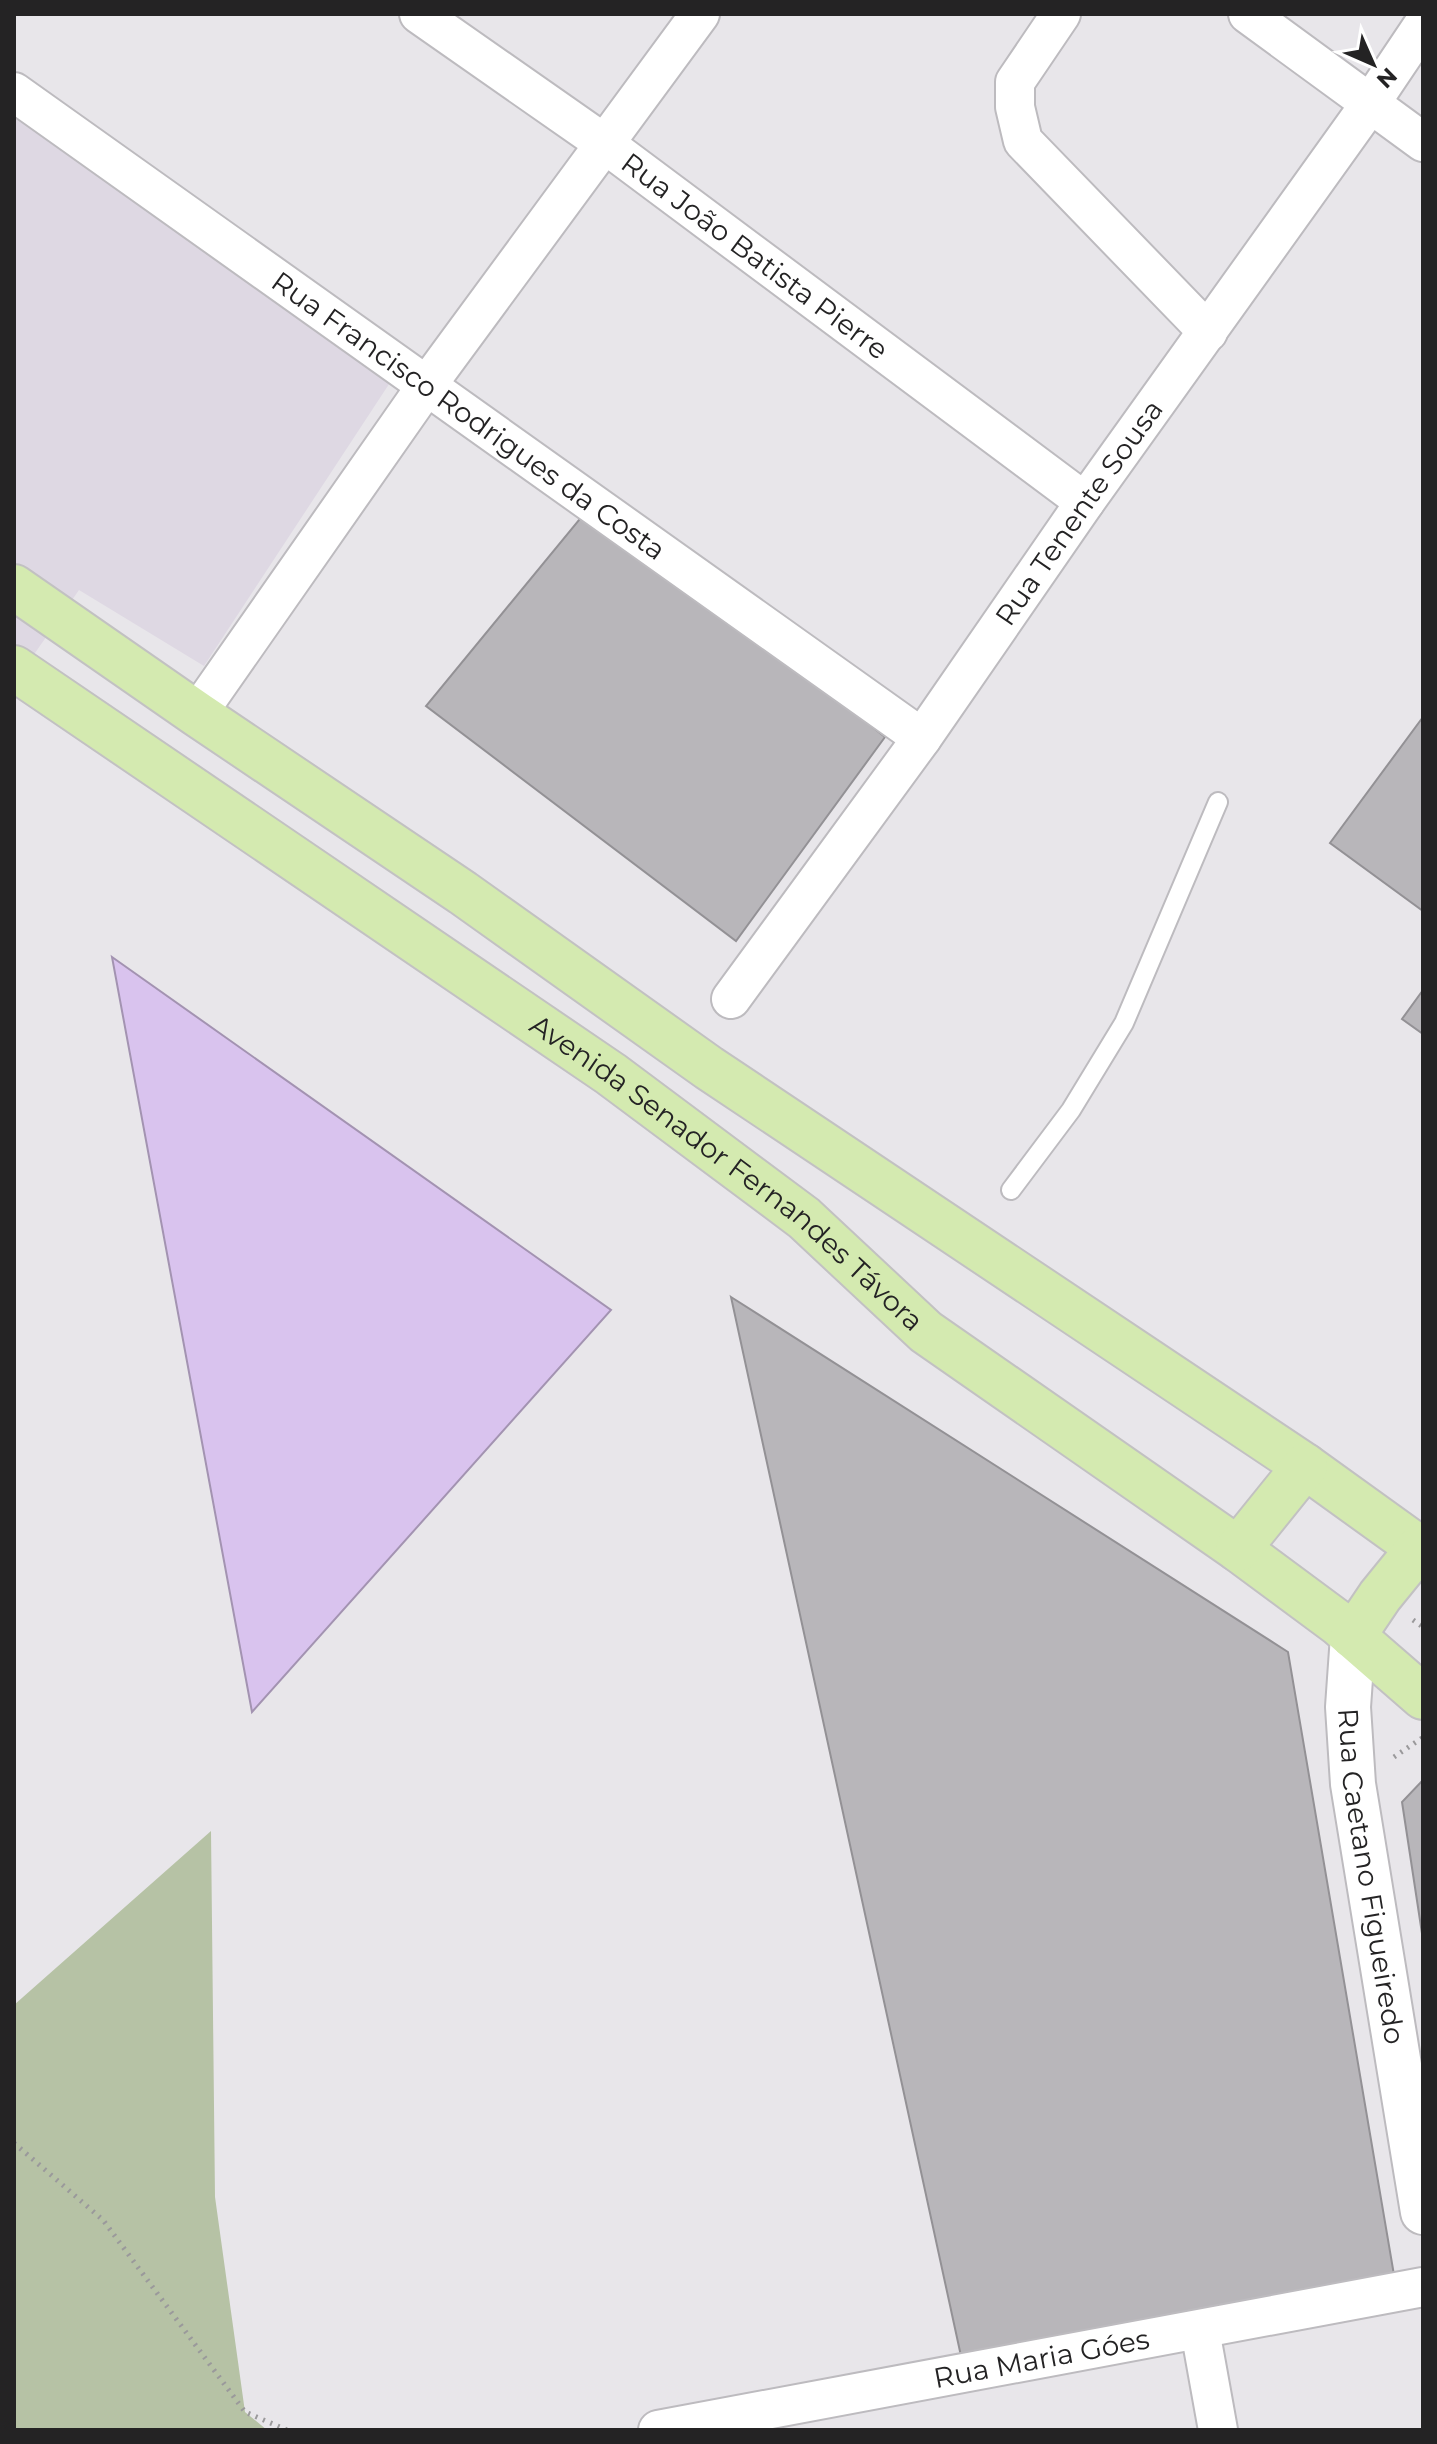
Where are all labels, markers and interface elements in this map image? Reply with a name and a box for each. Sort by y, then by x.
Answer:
north arrow [1333,24,1413,104]
text: N [1371,62,1403,94]
street label: Rua João Batista Pierre [615,145,895,366]
street label: Rua Francisco Rodrigues da Costa [265,264,672,567]
street label: Rua Tenente Sousa [988,393,1170,632]
street label: Avenida Senador Fernandes Távora [524,1007,931,1338]
street label: Rua Caetano Figueiredo [1331,1707,1412,2047]
street label: Rua Maria Góes [931,2322,1152,2395]

